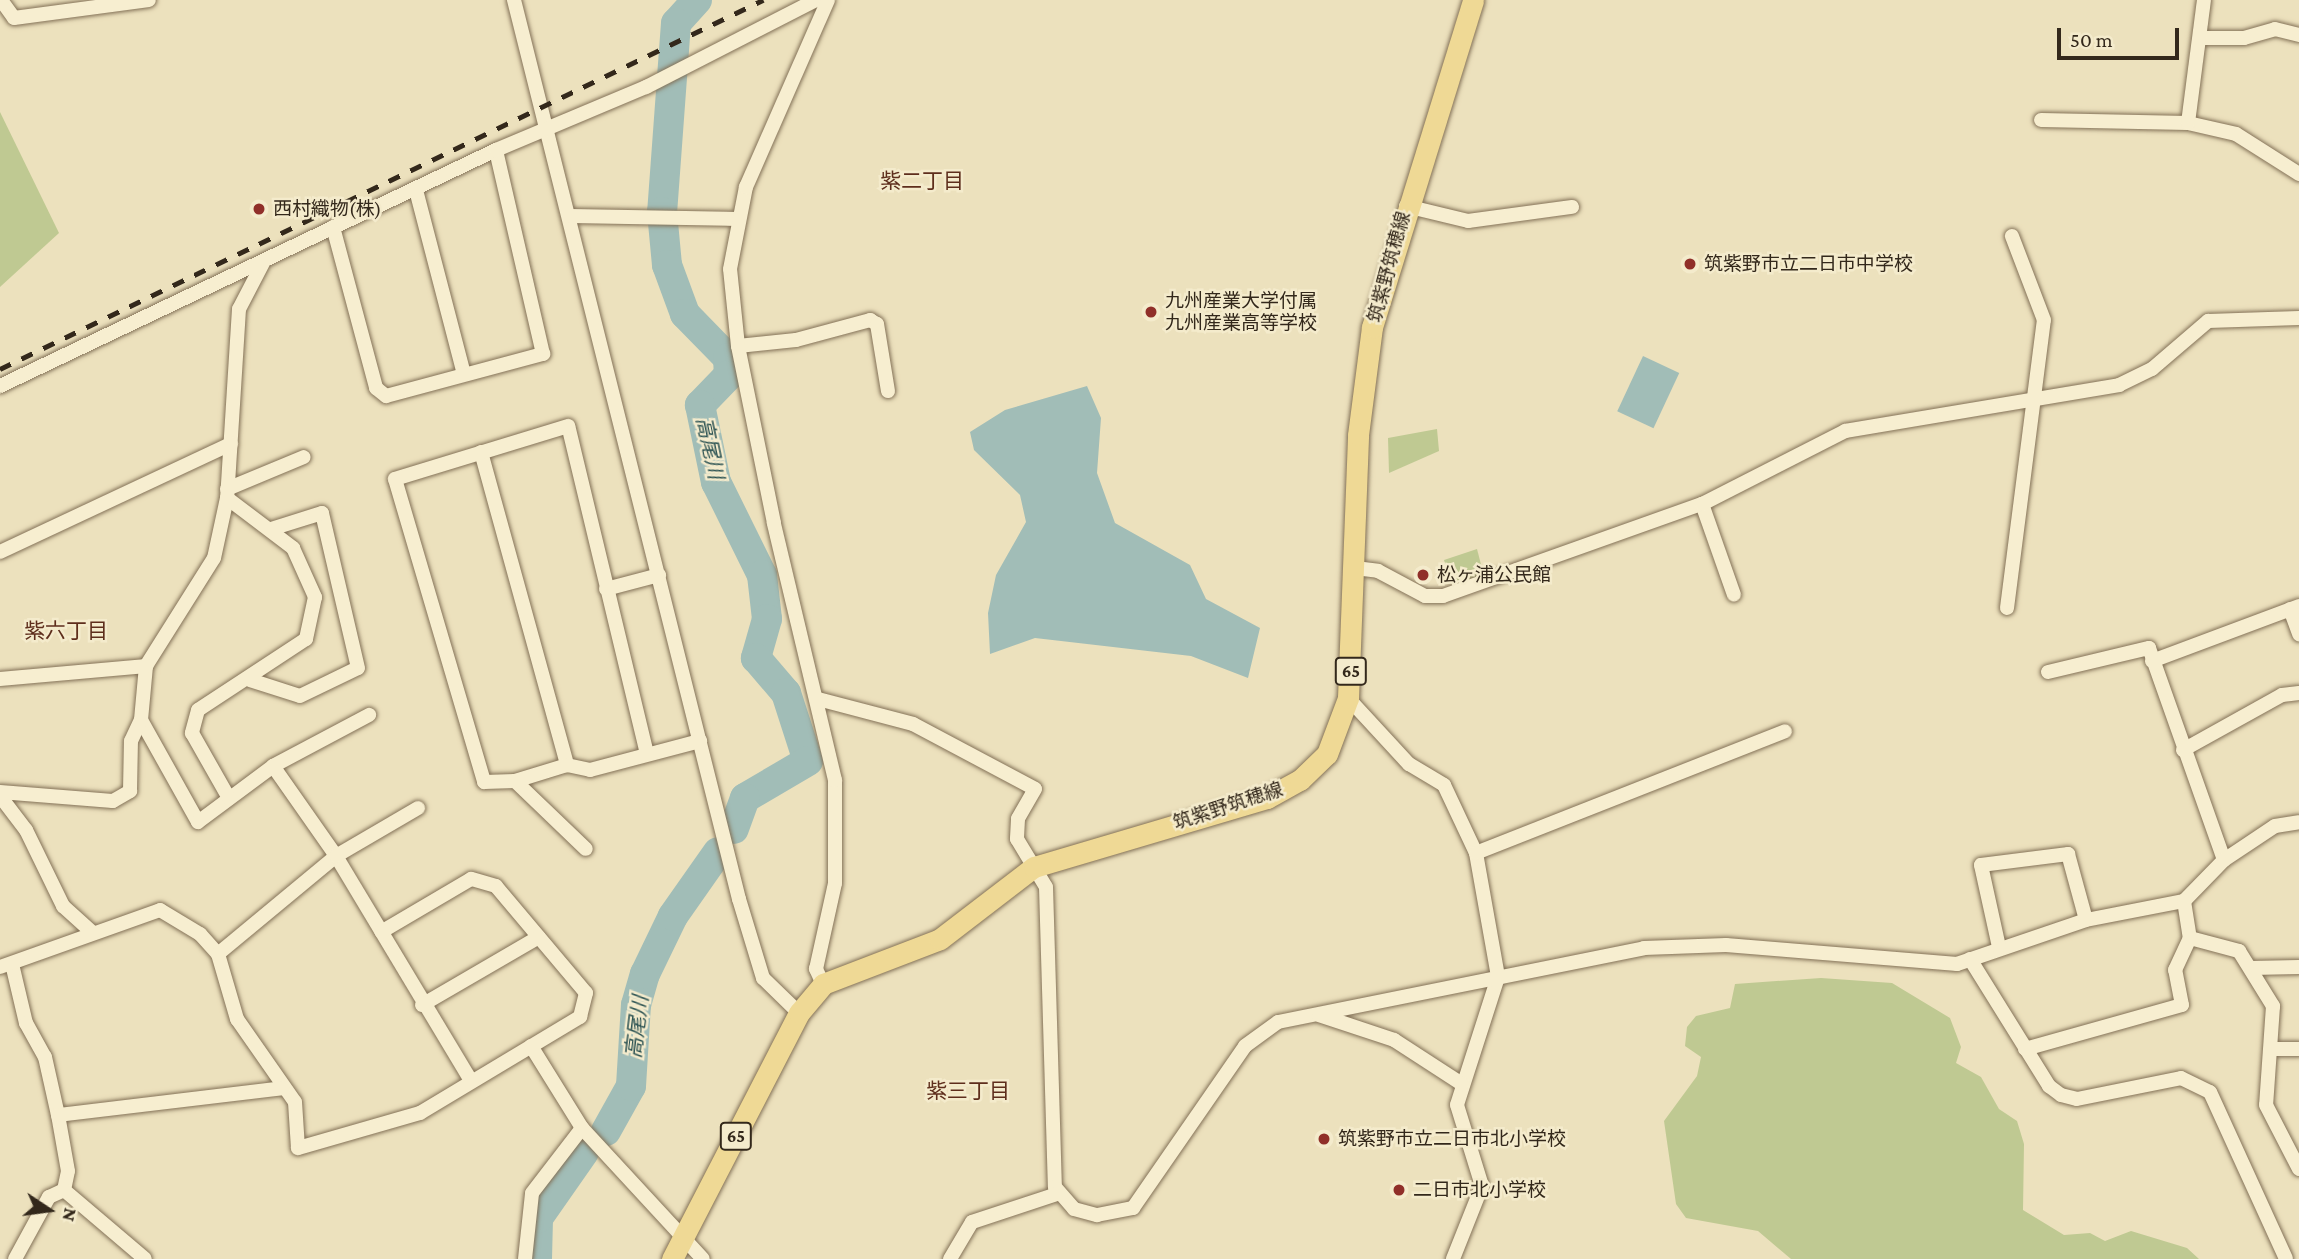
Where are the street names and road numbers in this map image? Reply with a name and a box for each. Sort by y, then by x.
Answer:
street label: 筑紫野筑穂線 [1363,209,1415,325]
road number: 65 [1334,656,1368,686]
street label: 筑紫野筑穂線 [1170,778,1286,834]
road number: 65 [718,1121,754,1150]

